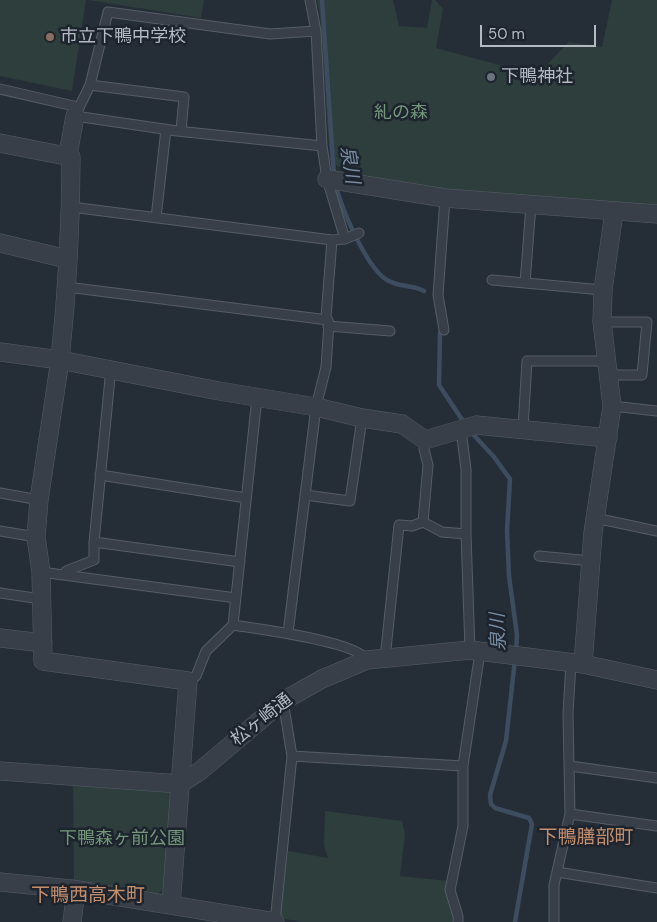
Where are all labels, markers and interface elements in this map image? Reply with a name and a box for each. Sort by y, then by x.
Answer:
scale bar [482,15,598,47]
text: 50 m [488,24,525,44]
place label: 市立下鴨中学校 [60,26,186,48]
marker: 市立下鴨中学校 [44,31,56,43]
place label: 下鴨神社 [501,66,573,88]
marker: 下鴨神社 [485,71,497,83]
park label: 糺の森 [374,102,428,124]
water label: 泉川 [335,144,363,186]
water label: 泉川 [487,613,511,651]
street label: 松ヶ崎通 [227,689,297,751]
district label: 下鴨膳部町 [539,827,633,849]
park label: 下鴨森ヶ前公園 [59,828,185,850]
district label: 下鴨西高木町 [31,885,145,907]

